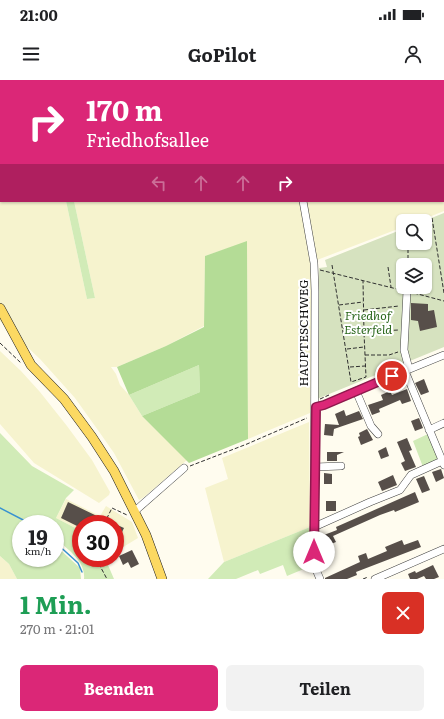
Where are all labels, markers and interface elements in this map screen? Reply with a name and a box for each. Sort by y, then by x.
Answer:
text: 21:00 [20,3,58,26]
text: GoPilot [188,41,256,68]
icon: menu [20,43,42,65]
icon: person [402,43,424,65]
text: 170 m [86,88,163,130]
icon: right [20,96,72,148]
text: Friedhofsallee [86,126,209,153]
icon: left [148,172,170,194]
icon: ahead [190,172,212,194]
icon: ahead [232,172,254,194]
icon: right [274,172,296,194]
map controls [396,214,432,294]
button: search [396,214,432,250]
button: layers [396,258,432,294]
street label: HAUPTESCHWEG [294,280,312,386]
park label: Friedhof Esterfeld [344,306,393,338]
pin [375,359,409,393]
icon: arrive [381,365,403,387]
speed limit sign: 30 [72,515,124,567]
text: 19 [28,521,48,551]
position arrow [293,531,335,573]
text: km/h [25,543,51,558]
text: 1 Min. [20,586,92,621]
button: close [382,592,424,634]
text: 270 m · 21:01 [20,619,94,638]
button: Beenden [20,665,218,711]
button: Teilen [226,665,424,711]

